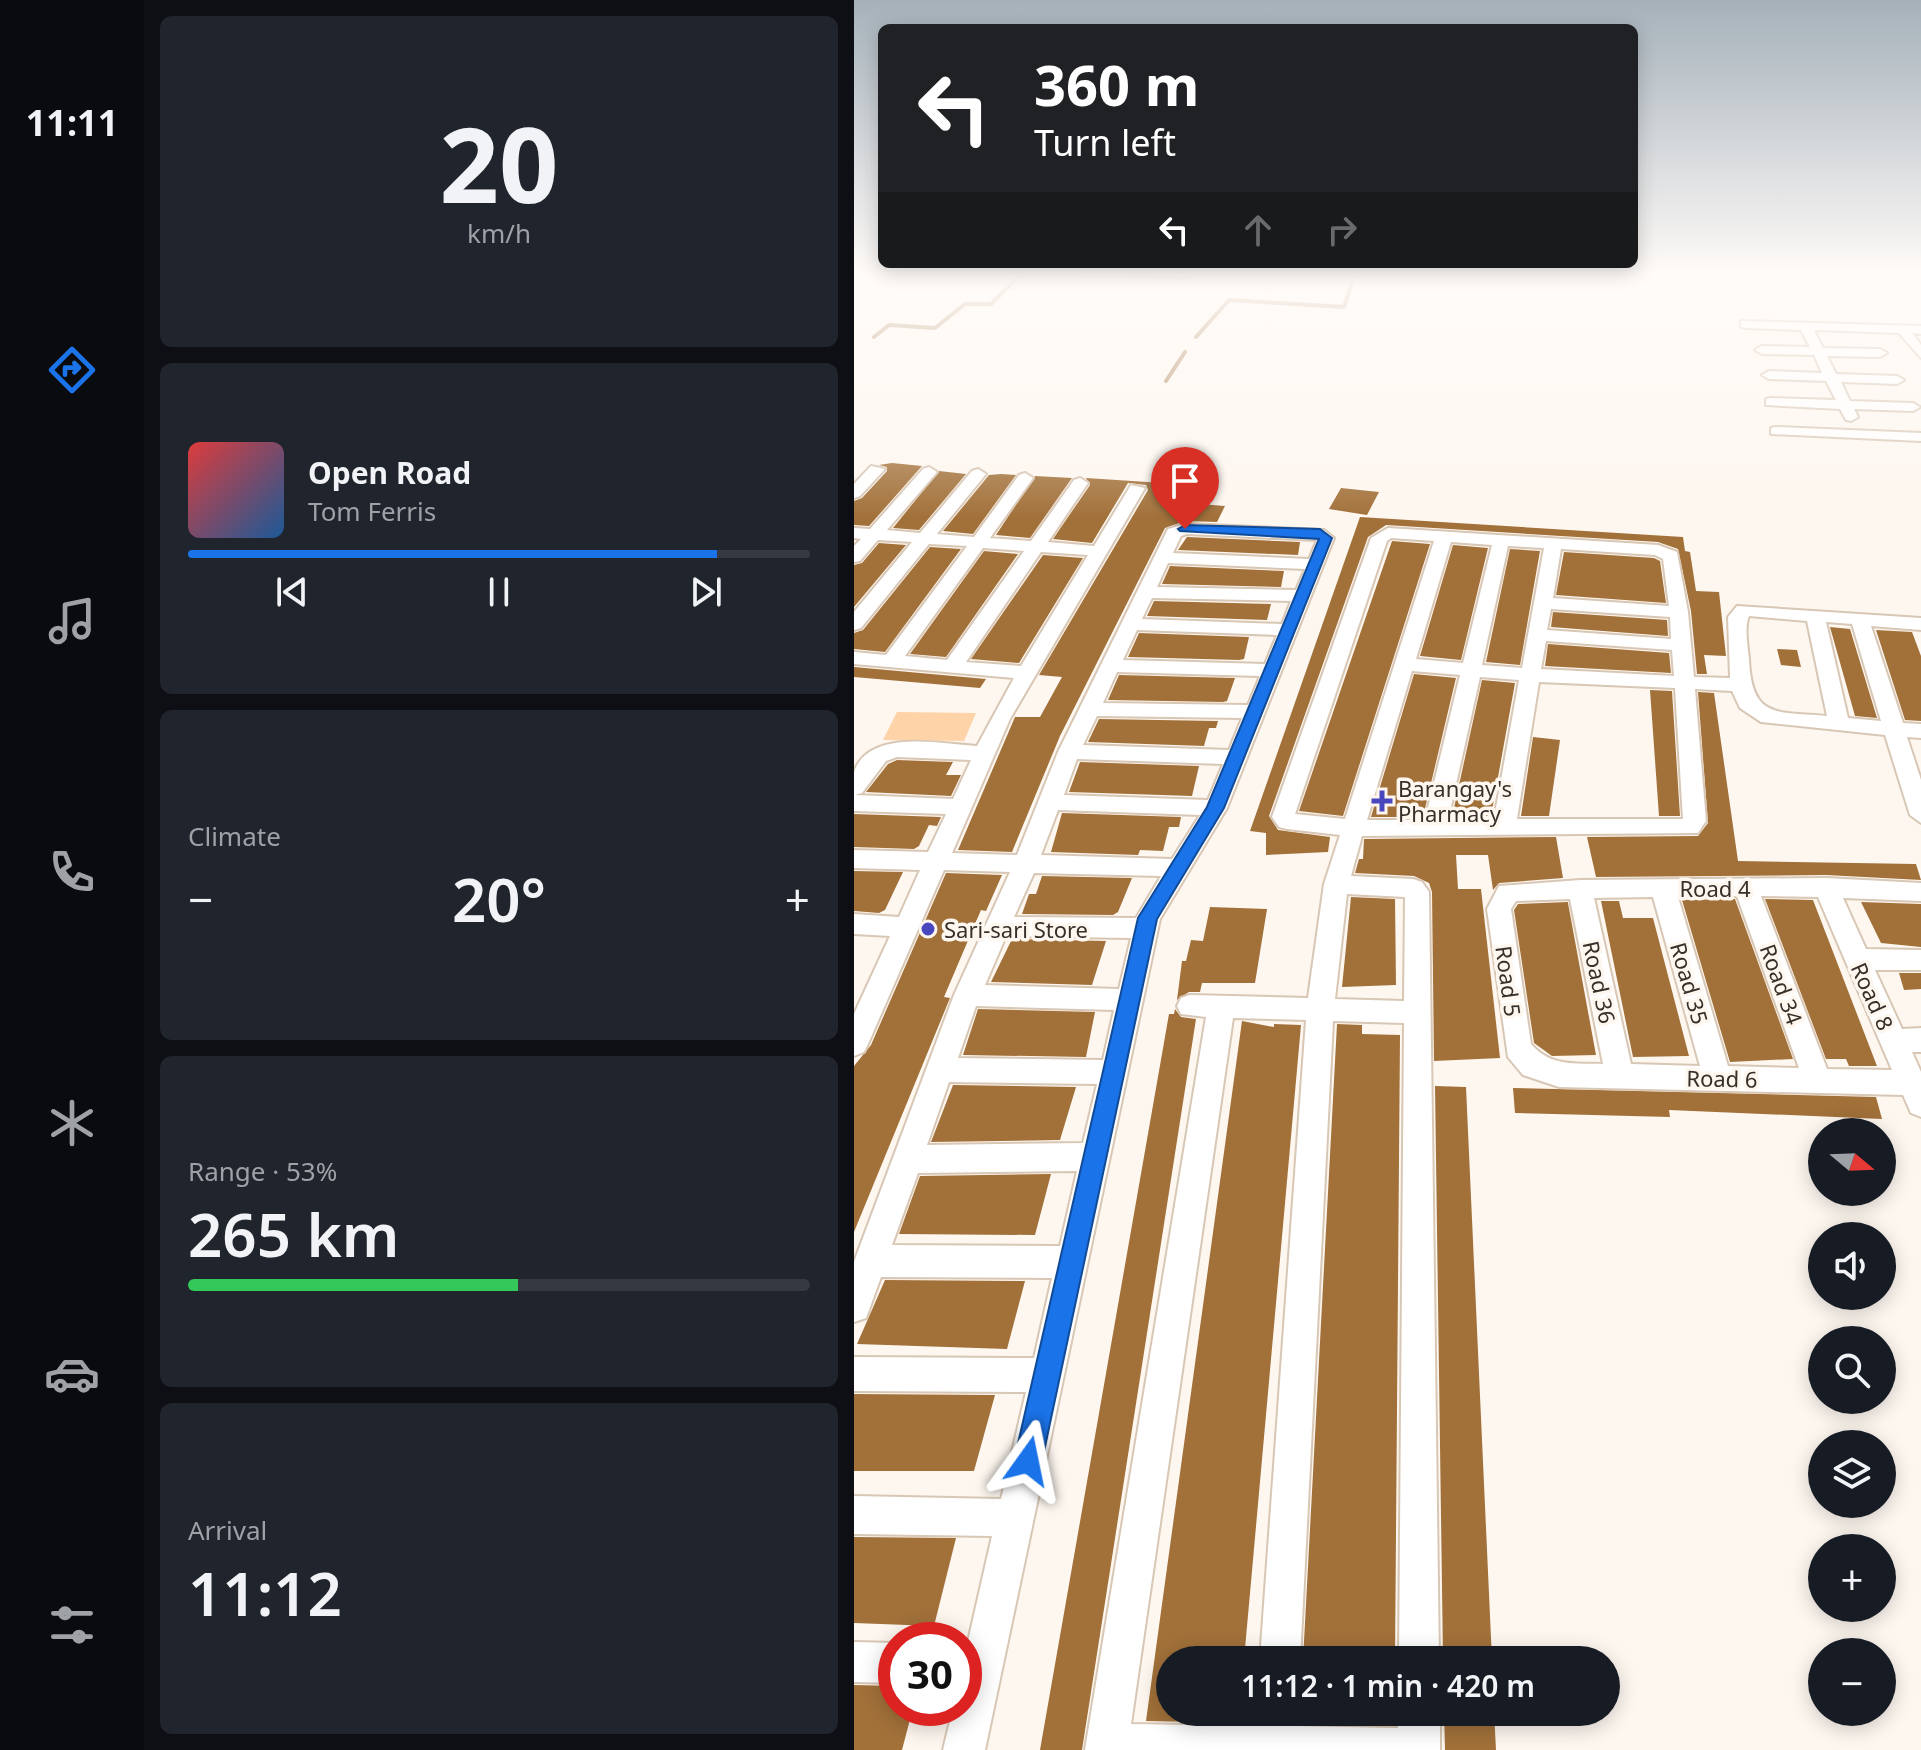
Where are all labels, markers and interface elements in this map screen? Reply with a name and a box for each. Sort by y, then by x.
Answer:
text: 360 m [1034,46,1199,122]
icon: left [902,56,1006,160]
text: 20 [440,92,558,233]
text: 11:11 [26,98,118,147]
text: Turn left [1034,118,1176,167]
icon: left [1152,208,1196,252]
icon: ahead [1236,208,1280,252]
icon: right [1320,208,1364,252]
text: km/h [467,215,531,251]
icon: directions [44,342,100,398]
pin [1151,447,1219,529]
text: Open Road [308,452,471,493]
icon: arrive [1163,459,1207,503]
text: Tom Ferris [308,493,436,529]
icon: previous [270,570,314,614]
icon: pause [477,570,521,614]
icon: next [684,570,728,614]
icon: music [44,593,100,649]
place label: Barangay's Pharmacy [1398,773,1512,828]
marker: Barangay's Pharmacy [1373,792,1391,810]
text: Climate [188,818,281,854]
icon: phone [44,844,100,900]
text: 20° [452,858,546,940]
text: − [188,869,213,929]
text: + [785,869,810,929]
street label: Road 4 [1679,873,1751,903]
place label: Sari-sari Store [944,914,1088,944]
marker: Sari-sari Store [919,920,937,938]
street label: Road 36 [1577,938,1623,1026]
street label: Road 35 [1664,939,1716,1027]
street label: Road 34 [1754,940,1811,1029]
street label: Road 5 [1489,944,1529,1018]
street label: Road 8 [1845,957,1901,1035]
street label: Road 6 [1686,1062,1758,1094]
icon: climate [44,1095,100,1151]
north arrow [1808,1118,1896,1206]
map controls [1808,1118,1896,1726]
text: Range · 53% [188,1153,337,1189]
text: 265 km [188,1193,399,1275]
button: sound [1808,1222,1896,1310]
button: search [1808,1326,1896,1414]
icon: car [44,1346,100,1402]
position arrow [986,1419,1070,1503]
button: layers [1808,1430,1896,1518]
text: Arrival [188,1512,267,1548]
button: + [1808,1534,1896,1622]
text: 11:12 [188,1552,342,1634]
icon: filters [44,1597,100,1653]
speed limit sign: 30 [878,1622,982,1726]
button: − [1808,1638,1896,1726]
text: 11:12 · 1 min · 420 m [1241,1665,1535,1706]

